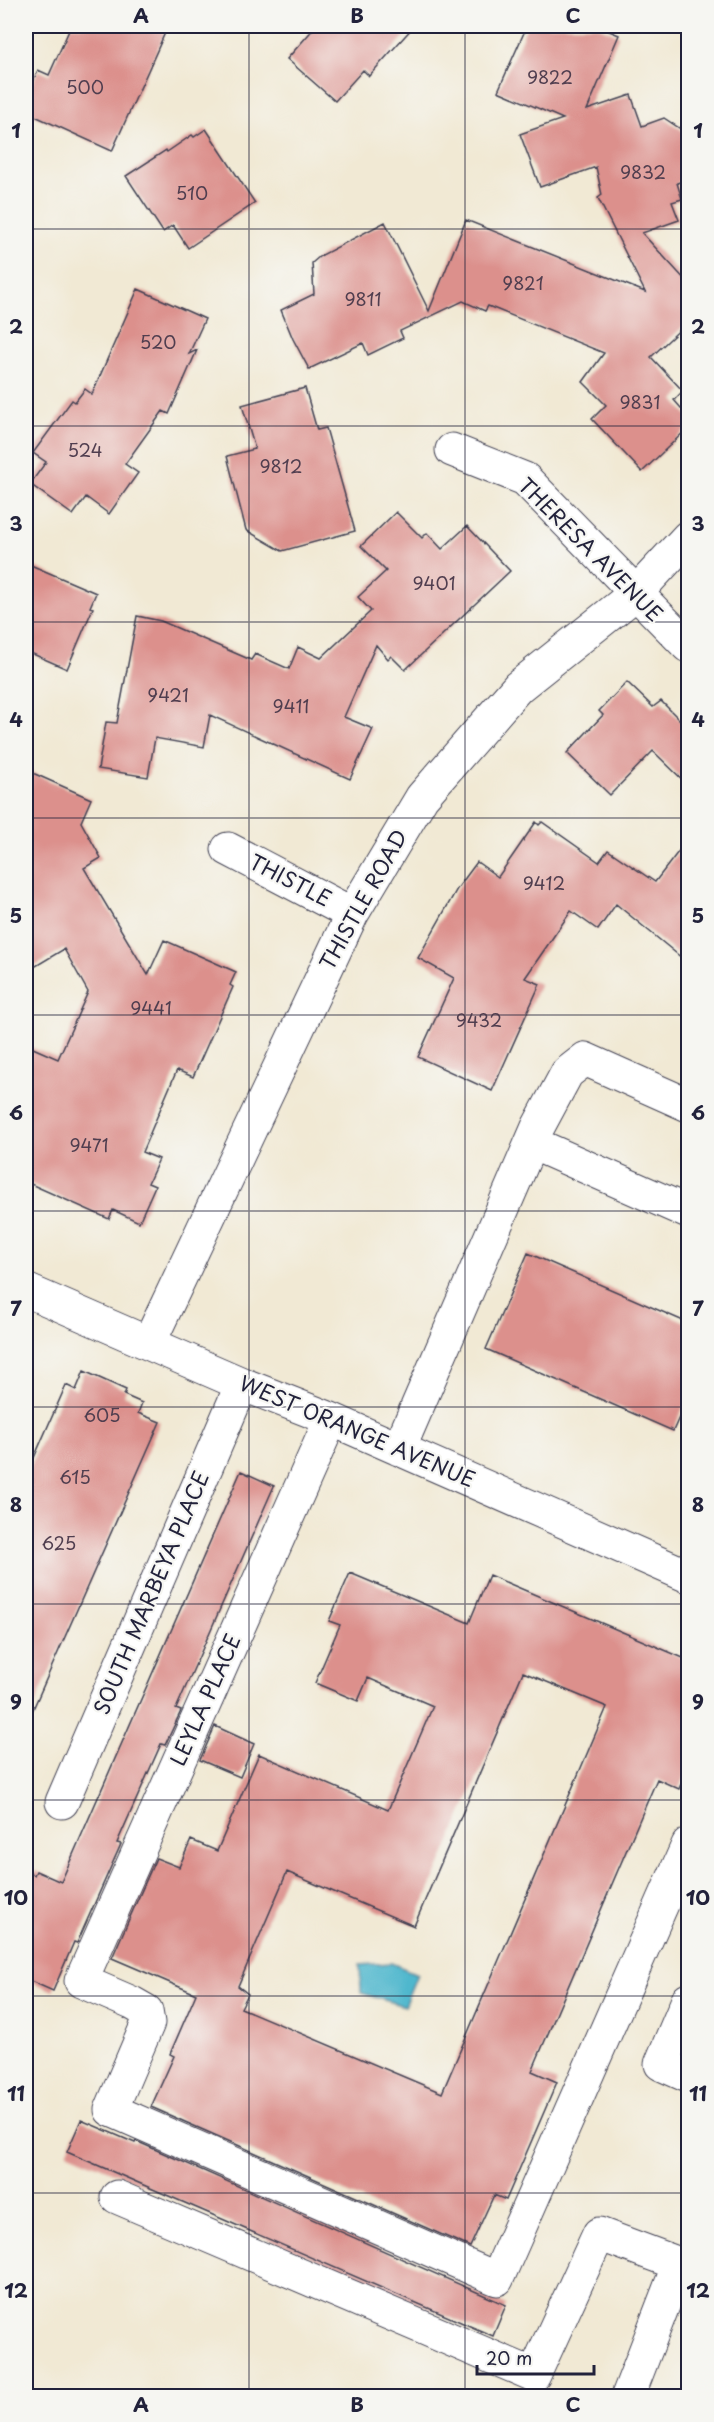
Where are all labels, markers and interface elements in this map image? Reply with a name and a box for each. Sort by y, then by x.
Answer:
text: A [133,0,149,30]
text: B [350,0,364,30]
text: C [565,0,581,30]
house number: 9822 [527,63,573,90]
house number: 500 [66,73,104,100]
text: 1 [11,115,21,145]
text: 1 [693,115,703,145]
house number: 9832 [620,158,666,185]
house number: 510 [176,179,208,206]
house number: 9821 [502,269,544,296]
house number: 9811 [344,285,382,312]
text: 2 [9,311,23,341]
text: 2 [691,311,705,341]
house number: 520 [140,328,176,355]
house number: 9831 [620,388,660,415]
house number: 524 [67,436,103,463]
house number: 9812 [260,452,302,479]
street label: THERESA AVENUE [512,469,671,628]
text: 3 [9,508,23,538]
text: 3 [691,508,705,538]
house number: 9401 [413,569,455,596]
house number: 9421 [147,681,189,708]
house number: 9411 [273,692,309,719]
text: 4 [9,704,23,734]
text: 4 [691,704,705,734]
street label: THISTLE ROAD [310,823,414,975]
street label: THISTLE [244,845,338,914]
house number: 9412 [523,869,565,896]
text: 5 [10,900,22,930]
text: 5 [692,900,704,930]
house number: 9441 [130,994,172,1021]
house number: 9432 [456,1006,502,1033]
text: 6 [9,1097,23,1127]
text: 6 [691,1097,705,1127]
house number: 9471 [69,1131,109,1158]
text: 7 [10,1293,22,1323]
text: 7 [692,1293,704,1323]
street label: WEST ORANGE AVENUE [235,1366,481,1494]
house number: 605 [83,1401,121,1428]
house number: 615 [59,1463,91,1490]
street label: SOUTH MARBEYA PLACE [84,1465,216,1719]
text: 8 [10,1489,22,1519]
text: 8 [692,1489,704,1519]
house number: 625 [42,1529,76,1556]
street label: LEYLA PLACE [161,1628,248,1770]
text: 9 [10,1686,22,1716]
text: 9 [692,1686,704,1716]
text: 10 [4,1882,28,1912]
text: 10 [686,1882,710,1912]
text: 11 [7,2078,25,2108]
text: 11 [689,2078,707,2108]
text: 12 [4,2275,28,2305]
text: 12 [686,2275,710,2305]
scale bar [477,2338,594,2376]
text: 20 m [486,2344,532,2371]
text: A [133,2389,149,2419]
text: B [350,2389,364,2419]
text: C [565,2389,581,2419]

